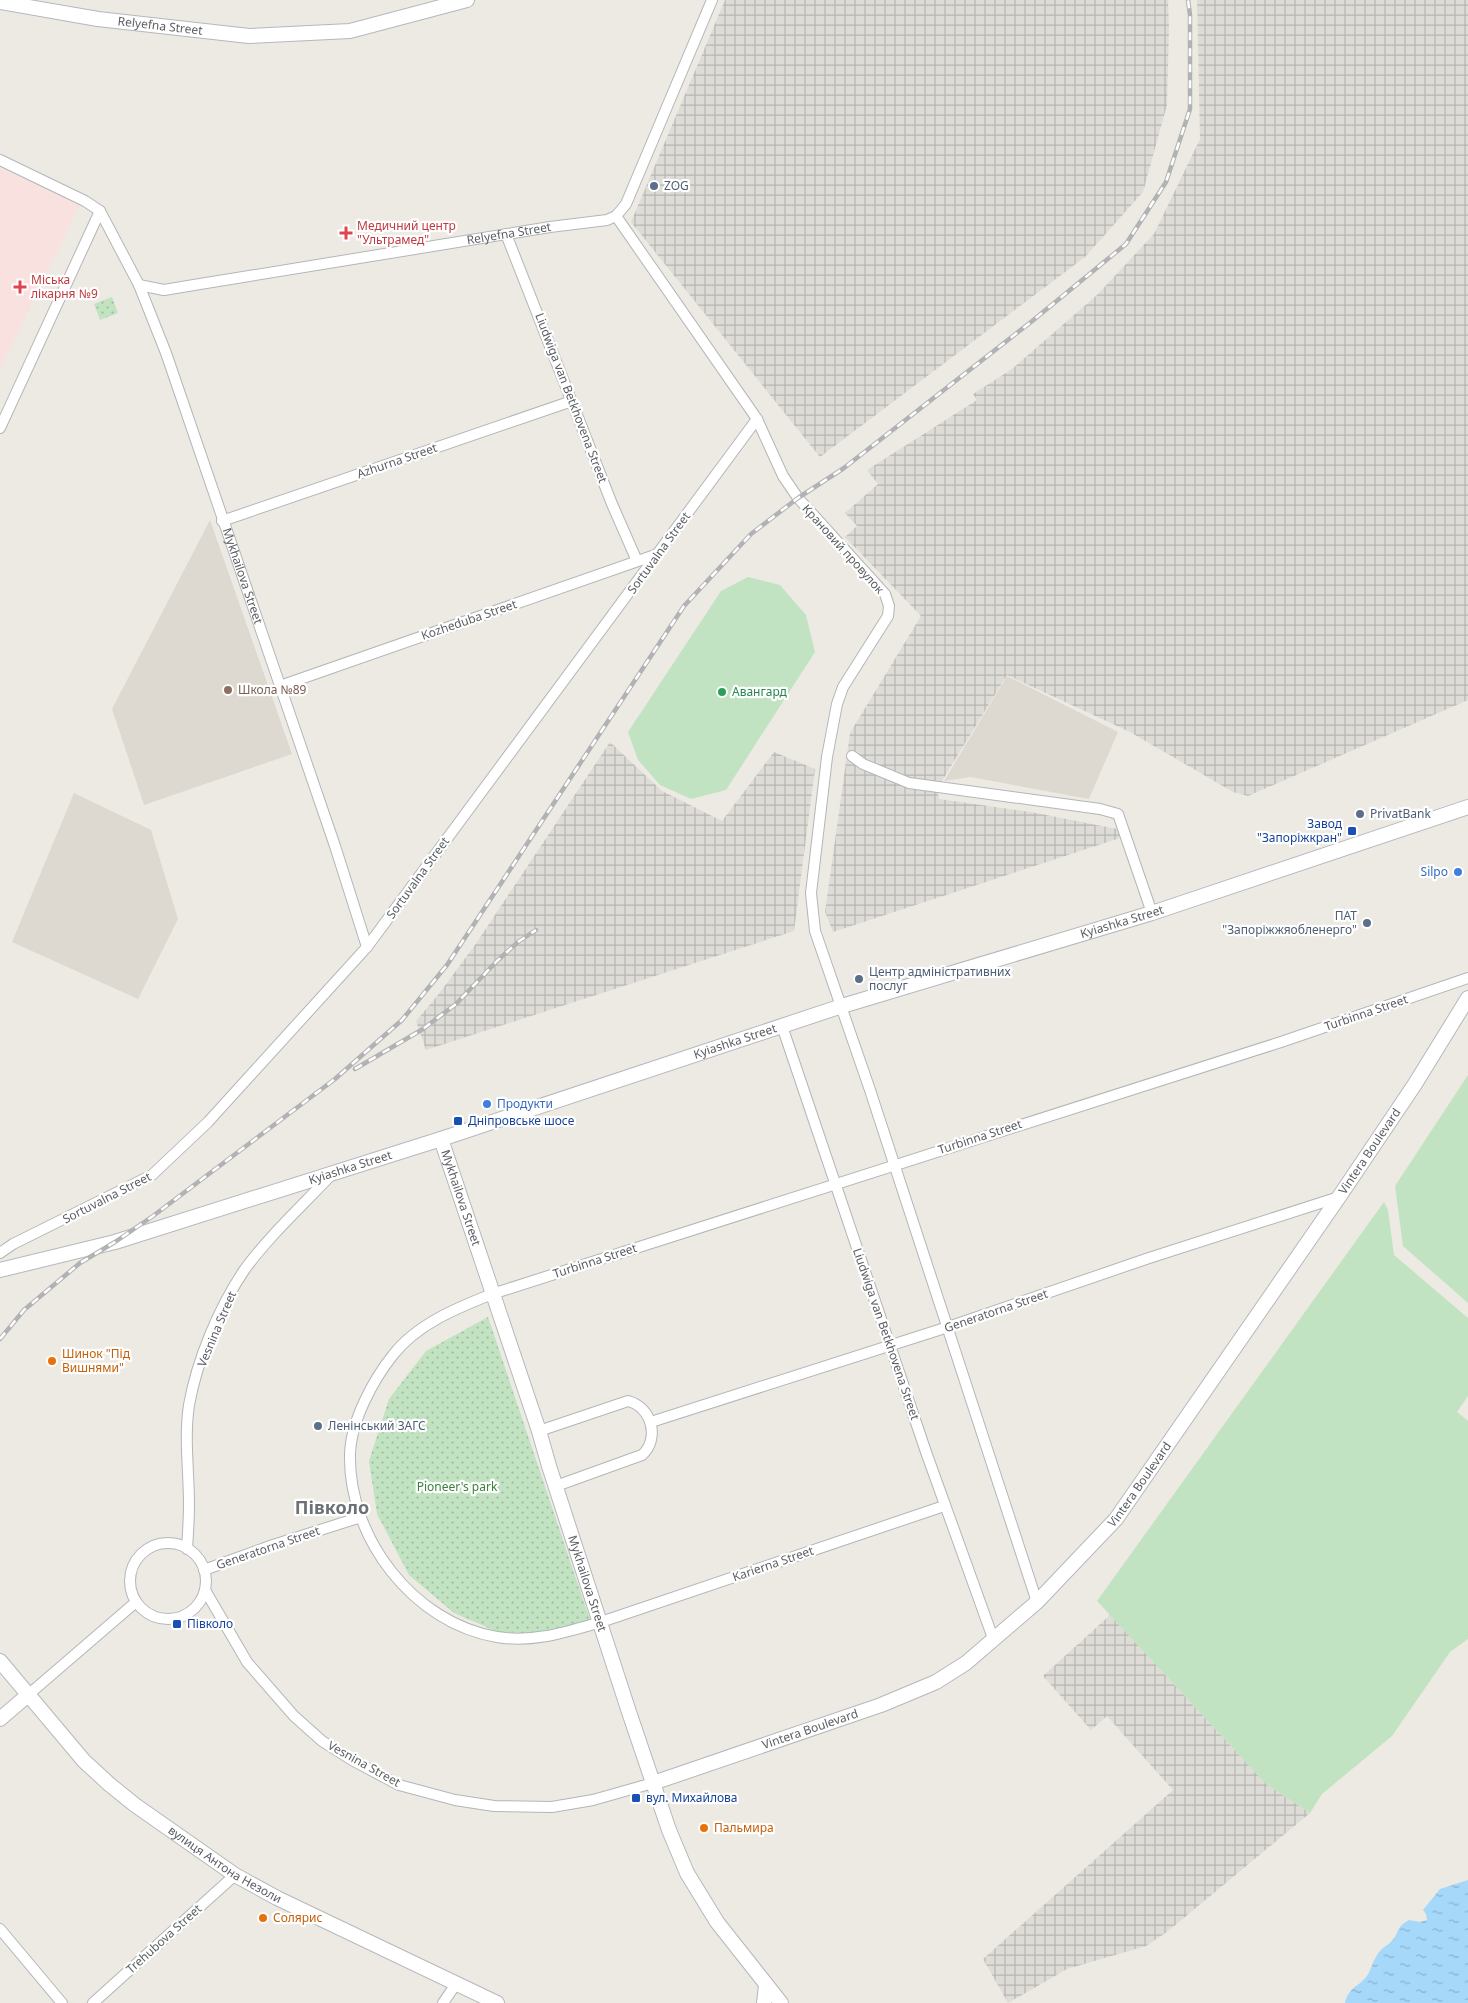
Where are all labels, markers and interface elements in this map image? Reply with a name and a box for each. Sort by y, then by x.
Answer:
street label: Relyefna Street [117,12,204,39]
place label: ZOG [664,177,689,194]
marker: ZOG [648,180,660,192]
place label: Медичний центр "Ультрамед" [357,217,456,248]
street label: Relyefna Street [465,218,553,248]
marker: Медичний центр "Ультрамед" [339,226,353,240]
place label: Міська лікарня №9 [31,271,98,302]
marker: Міська лікарня №9 [13,280,27,294]
street label: Liudwiga van Betkhovena Street [531,310,612,486]
street label: Azhurna Street [354,439,440,482]
street label: Крановий провулок [799,500,889,598]
street label: Sortuvalna Street [623,508,694,597]
street label: Mykhailova Street [219,526,267,627]
street label: Kozheduba Street [419,595,519,644]
place label: Школа №89 [238,681,307,698]
place label: Авангард [732,683,788,700]
marker: Школа №89 [222,684,234,696]
marker: Авангард [716,686,728,698]
place label: PrivatBank [1370,805,1431,822]
marker: PrivatBank [1354,808,1366,820]
place label: Завод "Запоріжкран" [1257,815,1343,846]
marker: Завод "Запоріжкран" [1346,825,1358,837]
street label: Sortuvalna Street [382,833,453,922]
place label: Silpo [1421,863,1448,880]
marker: Silpo [1452,866,1464,878]
street label: Kyiashka Street [1078,900,1166,942]
place label: ПАТ "Запоріжжяобленерго" [1222,907,1357,938]
marker: ПАТ "Запоріжжяобленерго" [1361,917,1373,929]
place label: Центр адміністративних послуг [869,963,1012,994]
marker: Центр адміністративних послуг [853,973,865,985]
street label: Turbinna Street [1322,990,1410,1035]
street label: Kyiashka Street [691,1019,779,1063]
place label: Продукти [497,1095,553,1112]
marker: Продукти [481,1098,493,1110]
street label: Vintera Boulevard [1334,1105,1404,1198]
place label: Дніпровське шосе [468,1112,575,1129]
marker: Дніпровське шосе [452,1115,464,1127]
street label: Turbinna Street [936,1115,1025,1158]
street label: Kyiashka Street [306,1146,394,1188]
street label: Mykhailova Street [437,1147,485,1249]
street label: Sortuvalna Street [60,1168,155,1227]
street label: Turbinna Street [551,1239,640,1282]
street label: Liudwiga van Betkhovena Street [849,1246,924,1423]
street label: Generatorna Street [942,1285,1051,1336]
street label: Vesnina Street [193,1288,240,1369]
place label: Шинок "Під Вишнями" [62,1345,131,1376]
marker: Шинок "Під Вишнями" [46,1355,58,1367]
place label: Ленінський ЗАГС [328,1417,426,1434]
marker: Ленінський ЗАГС [312,1420,324,1432]
street label: Vintera Boulevard [1104,1438,1175,1531]
park label: Pioneer's park [417,1478,498,1495]
district label: Півколо [295,1495,369,1519]
street label: Generatorna Street [214,1522,323,1573]
street label: Mykhailova Street [564,1533,612,1634]
street label: Karierna Street [730,1541,816,1585]
place label: Півколо [187,1615,233,1632]
marker: Півколо [171,1618,183,1630]
street label: Vintera Boulevard [760,1704,860,1753]
street label: Vesnina Street [325,1737,404,1791]
place label: вул. Михайлова [646,1789,738,1806]
marker: вул. Михайлова [630,1792,642,1804]
place label: Пальмира [714,1819,774,1836]
street label: вулиця Антона Незоли [165,1822,285,1907]
marker: Пальмира [698,1822,710,1834]
street label: Trehubova Street [122,1900,206,1977]
place label: Солярис [273,1909,323,1926]
marker: Солярис [257,1912,269,1924]

